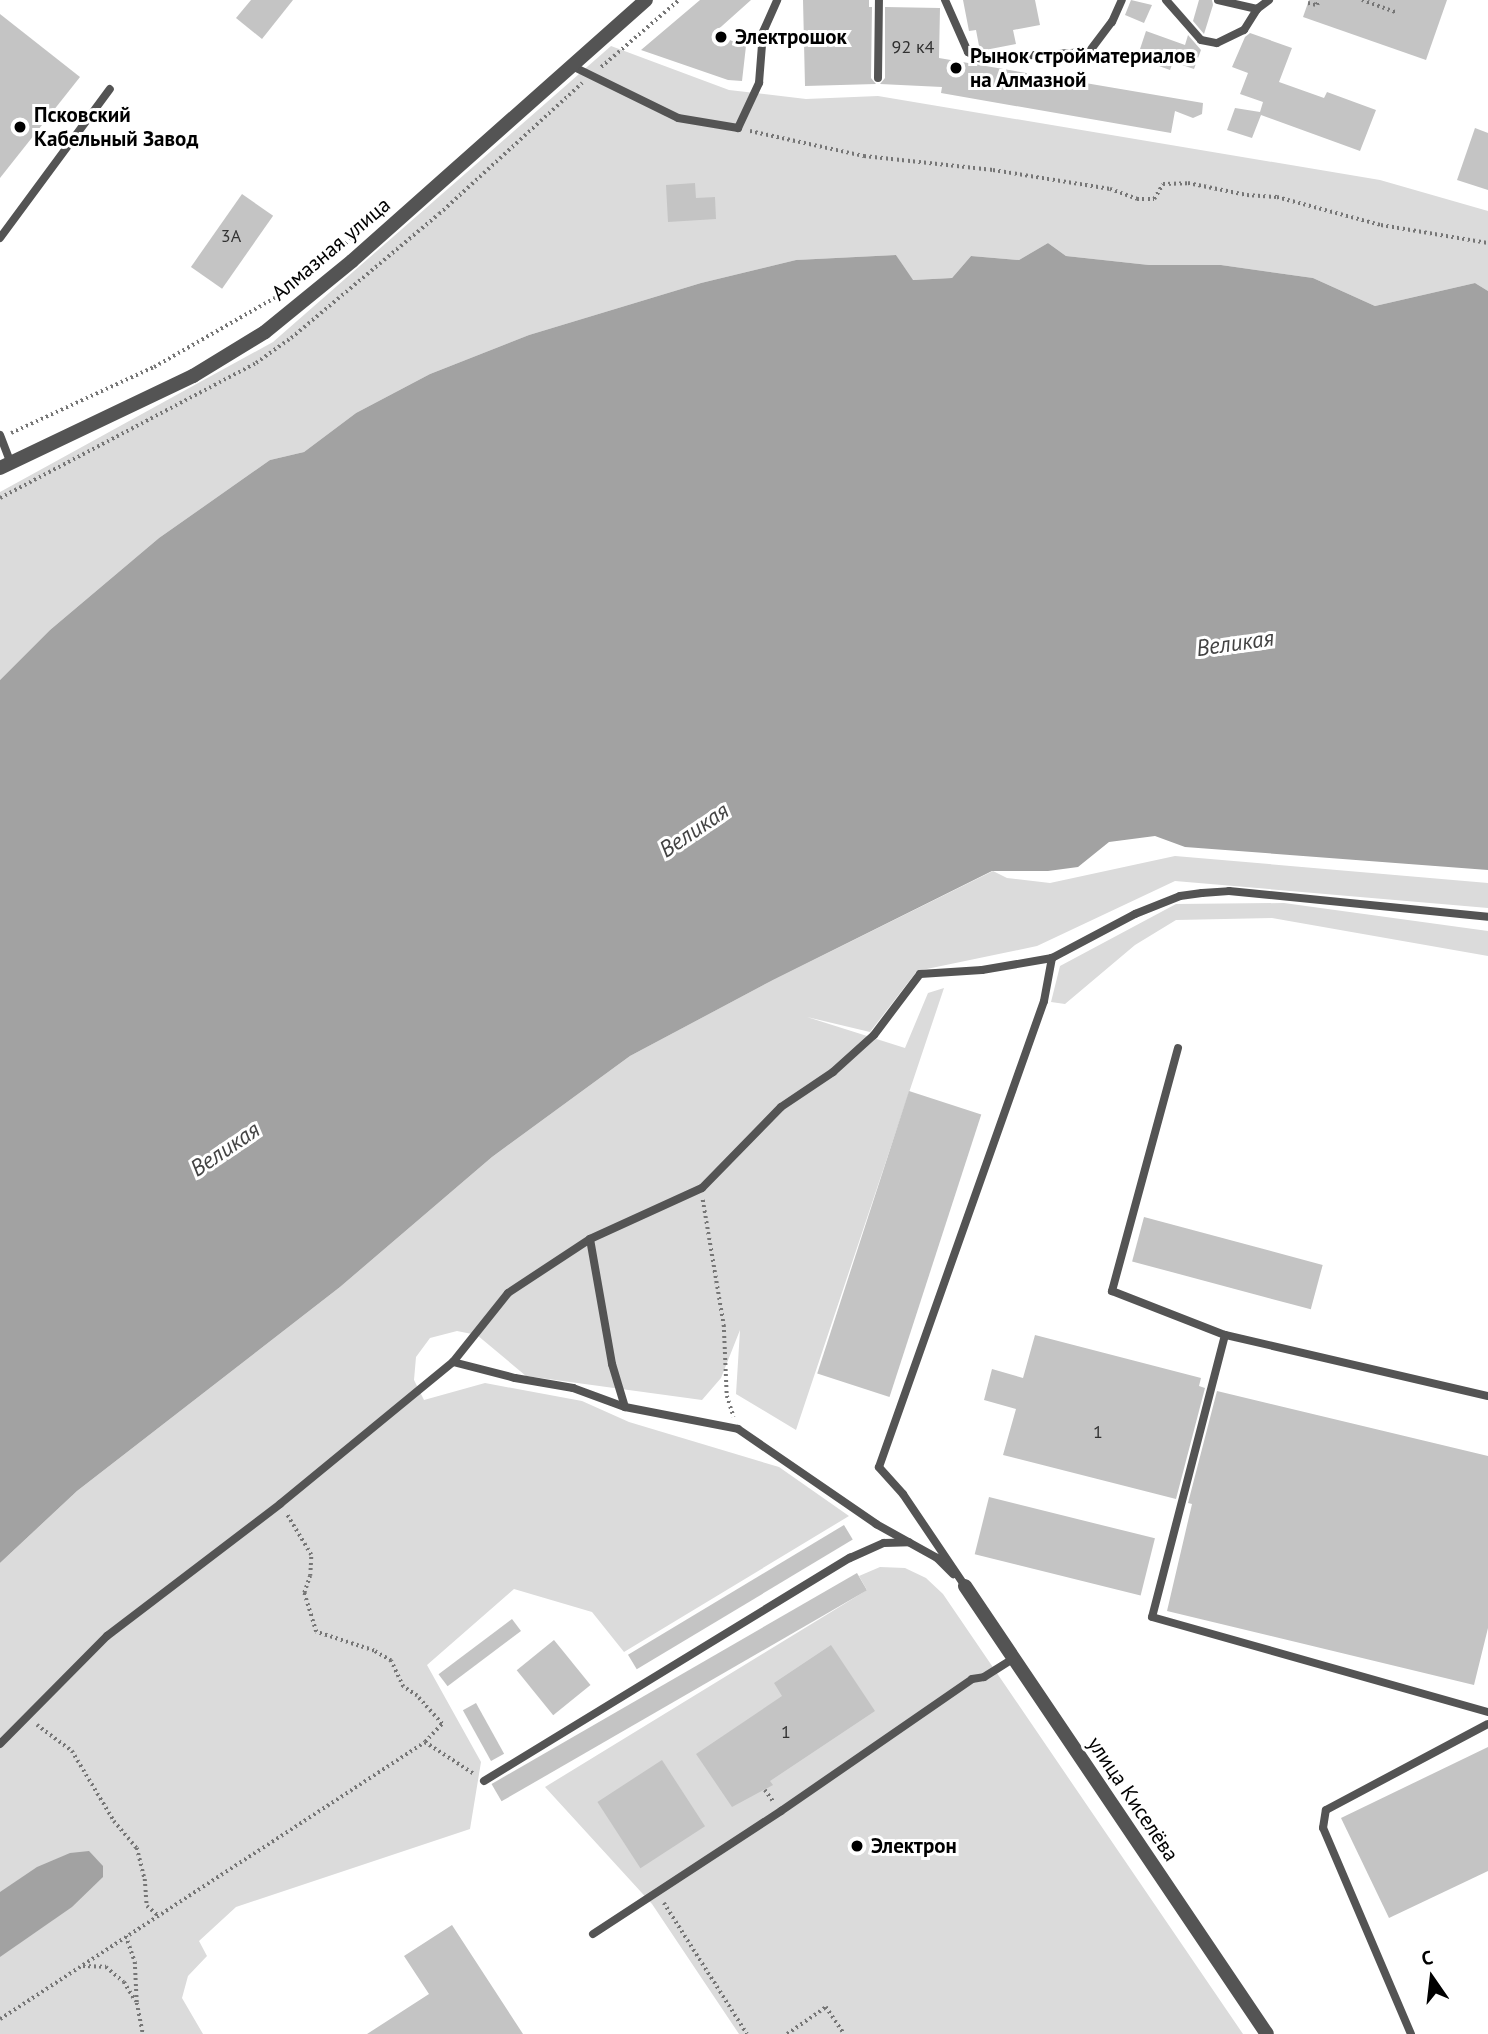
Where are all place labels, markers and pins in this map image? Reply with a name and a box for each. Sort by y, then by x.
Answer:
place label: Электрошок [735,24,847,50]
marker: Электрошок [713,29,729,45]
place label: Рынок стройматериалов на Алмазной [970,43,1196,93]
marker: Рынок стройматериалов на Алмазной [948,60,964,76]
place label: Псковский Кабельный Завод [34,102,198,152]
marker: Псковский Кабельный Завод [12,119,28,135]
place label: Электрон [871,1833,957,1859]
marker: Электрон [849,1838,865,1854]

